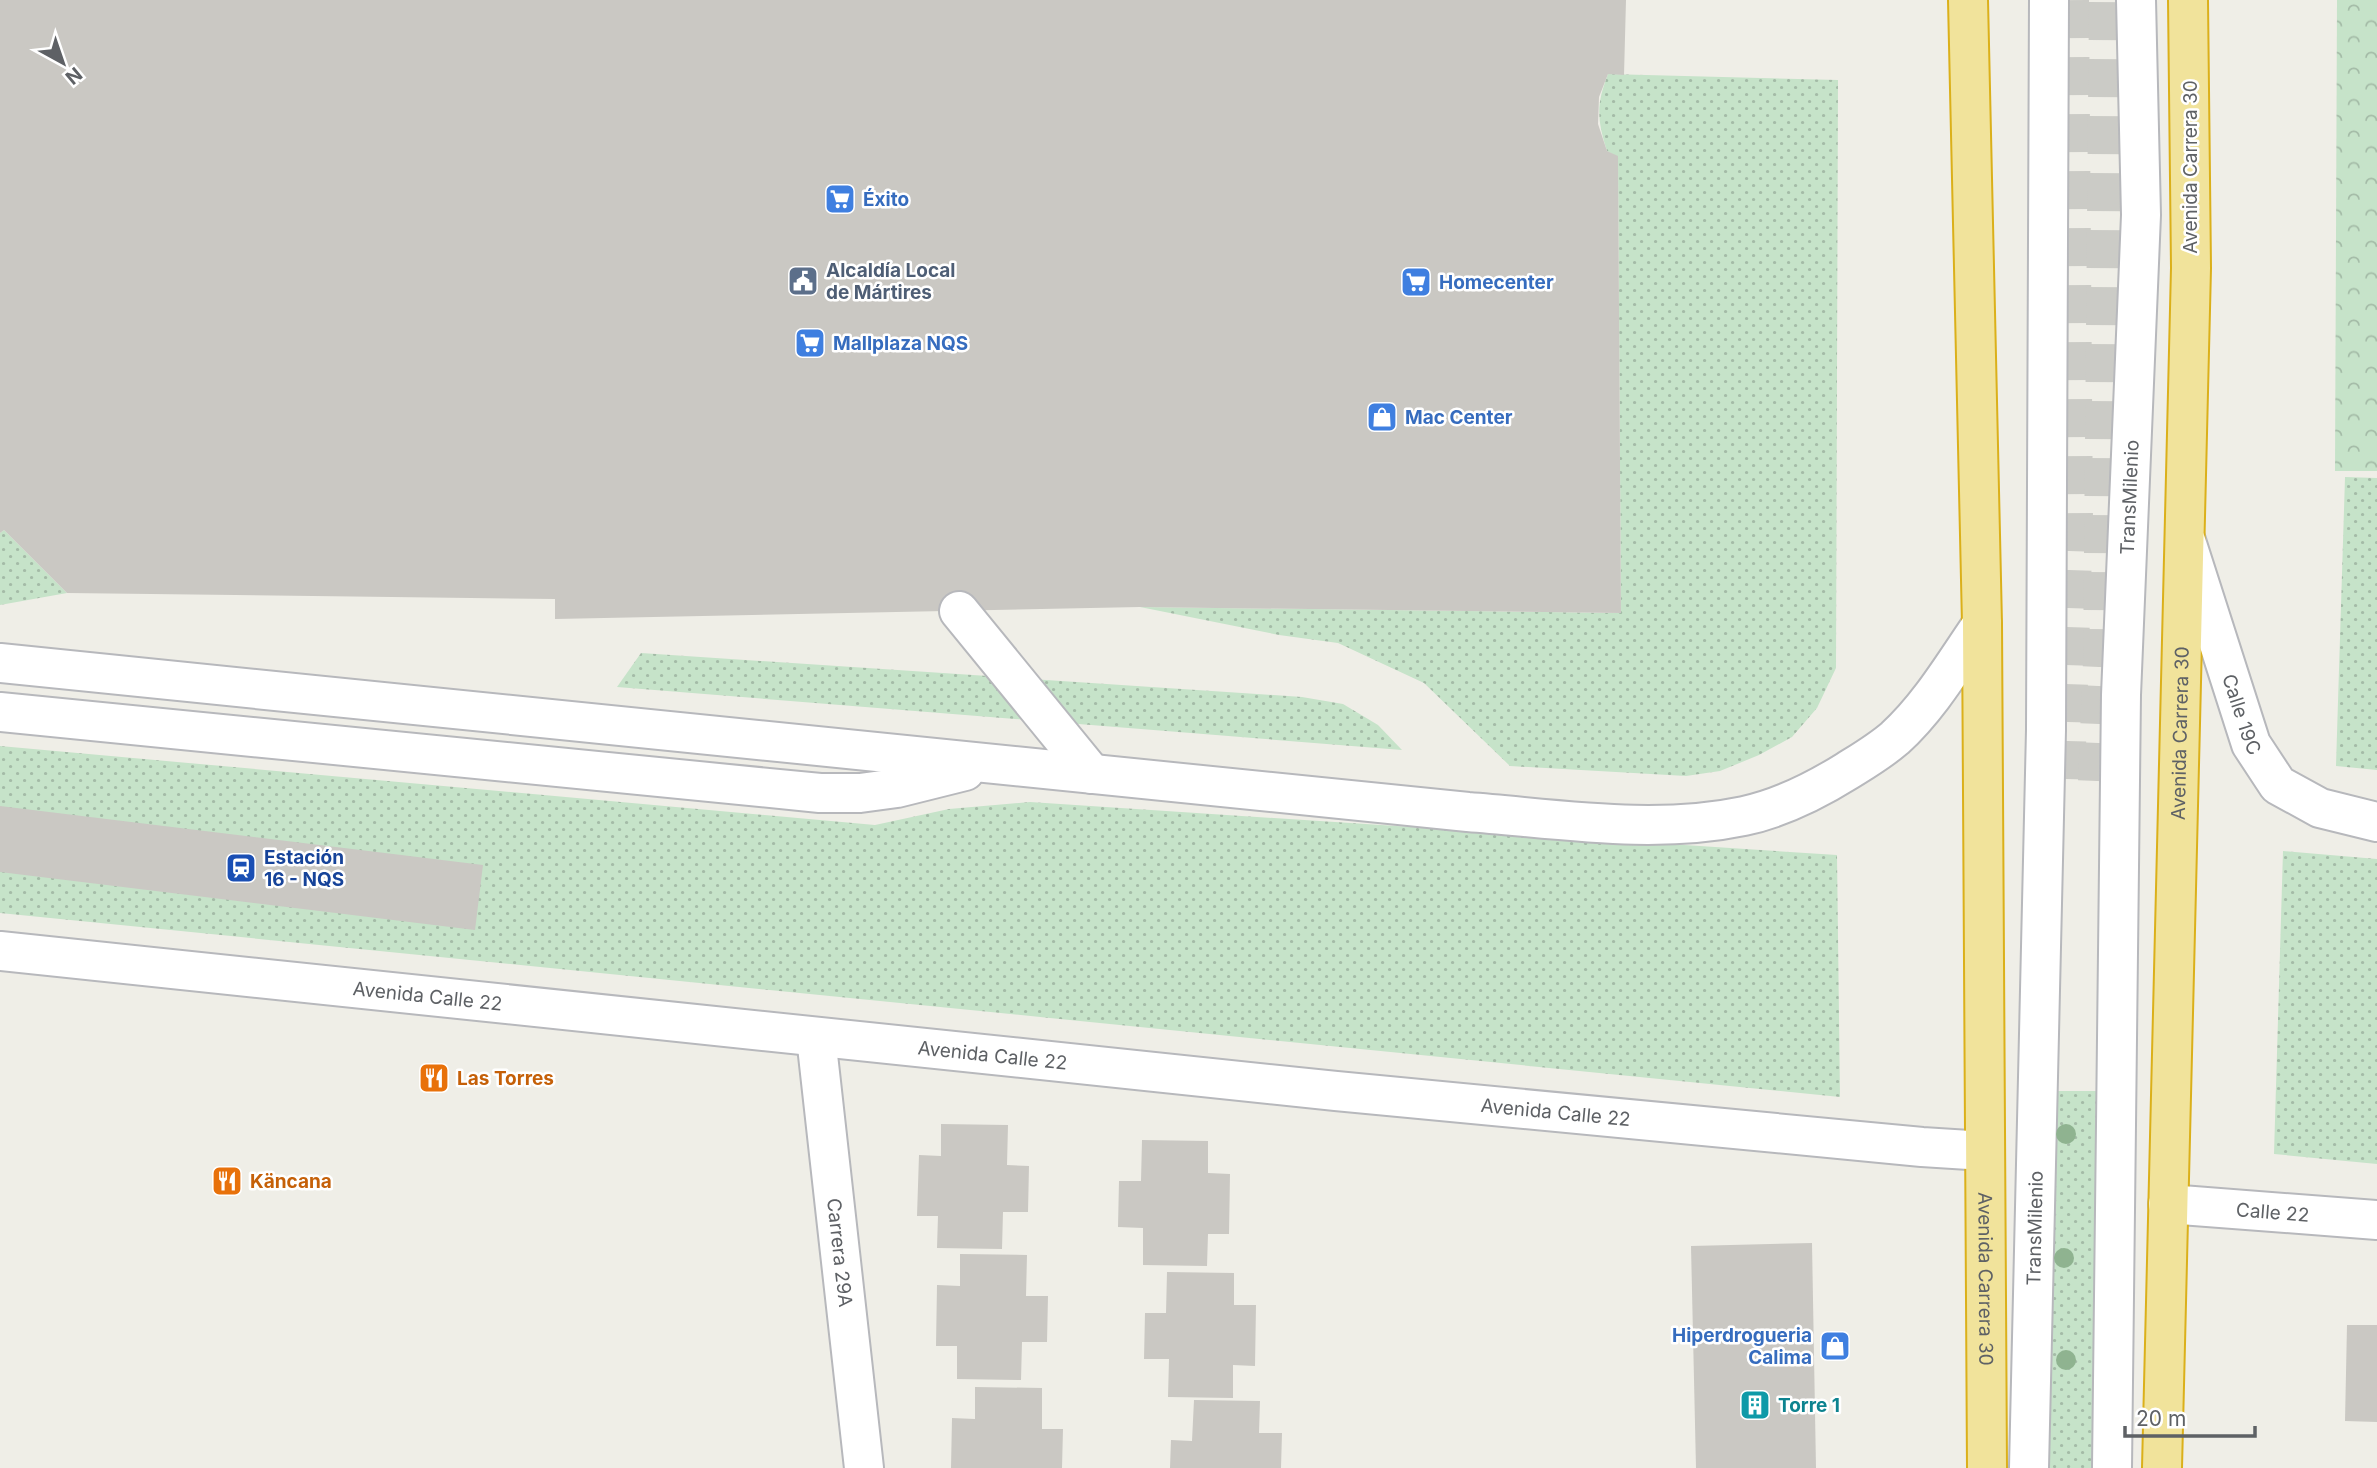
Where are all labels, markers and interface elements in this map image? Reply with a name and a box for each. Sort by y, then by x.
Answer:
north arrow [28,28,98,98]
text: N [61,62,87,89]
street label: Avenida Carrera 30 [2179,80,2202,254]
supermarket icon: Éxito [823,182,857,216]
place label: Éxito [863,188,909,211]
place label: Alcaldía Local de Mártires [826,259,955,304]
public building icon: Alcaldía Local de Mártires [786,264,820,298]
supermarket icon: Homecenter [1399,265,1433,299]
place label: Homecenter [1439,271,1554,294]
supermarket icon: Mallplaza NQS [793,326,827,360]
place label: Mallplaza NQS [833,332,968,355]
shop icon: Mac Center [1365,400,1399,434]
place label: Mac Center [1405,406,1513,429]
street label: TransMilenio [2116,439,2144,555]
street label: Avenida Carrera 30 [2167,646,2194,820]
street label: Calle 19C [2217,671,2266,760]
place label: Estación 16 - NQS [264,846,344,891]
station icon: Estación 16 - NQS [224,851,258,885]
street label: Avenida Calle 22 [352,977,503,1016]
street label: Avenida Calle 22 [917,1036,1068,1075]
restaurant icon: Las Torres [417,1061,451,1095]
place label: Las Torres [457,1067,554,1090]
street label: Avenida Calle 22 [1480,1094,1631,1131]
restaurant icon: Käncana [210,1164,244,1198]
place label: Käncana [250,1170,332,1193]
street label: TransMilenio [2022,1170,2048,1286]
street label: Avenida Carrera 30 [1973,1192,1997,1366]
street label: Carrera 29A [822,1197,857,1308]
street label: Calle 22 [2235,1198,2310,1227]
place label: Hiperdrogueria Calima [1672,1324,1812,1369]
shop icon: Hiperdrogueria Calima [1818,1329,1852,1363]
building icon: Torre 1 [1738,1388,1772,1422]
place label: Torre 1 [1778,1394,1840,1417]
scale bar [2125,1394,2254,1438]
text: 20 m [2136,1406,2186,1431]

